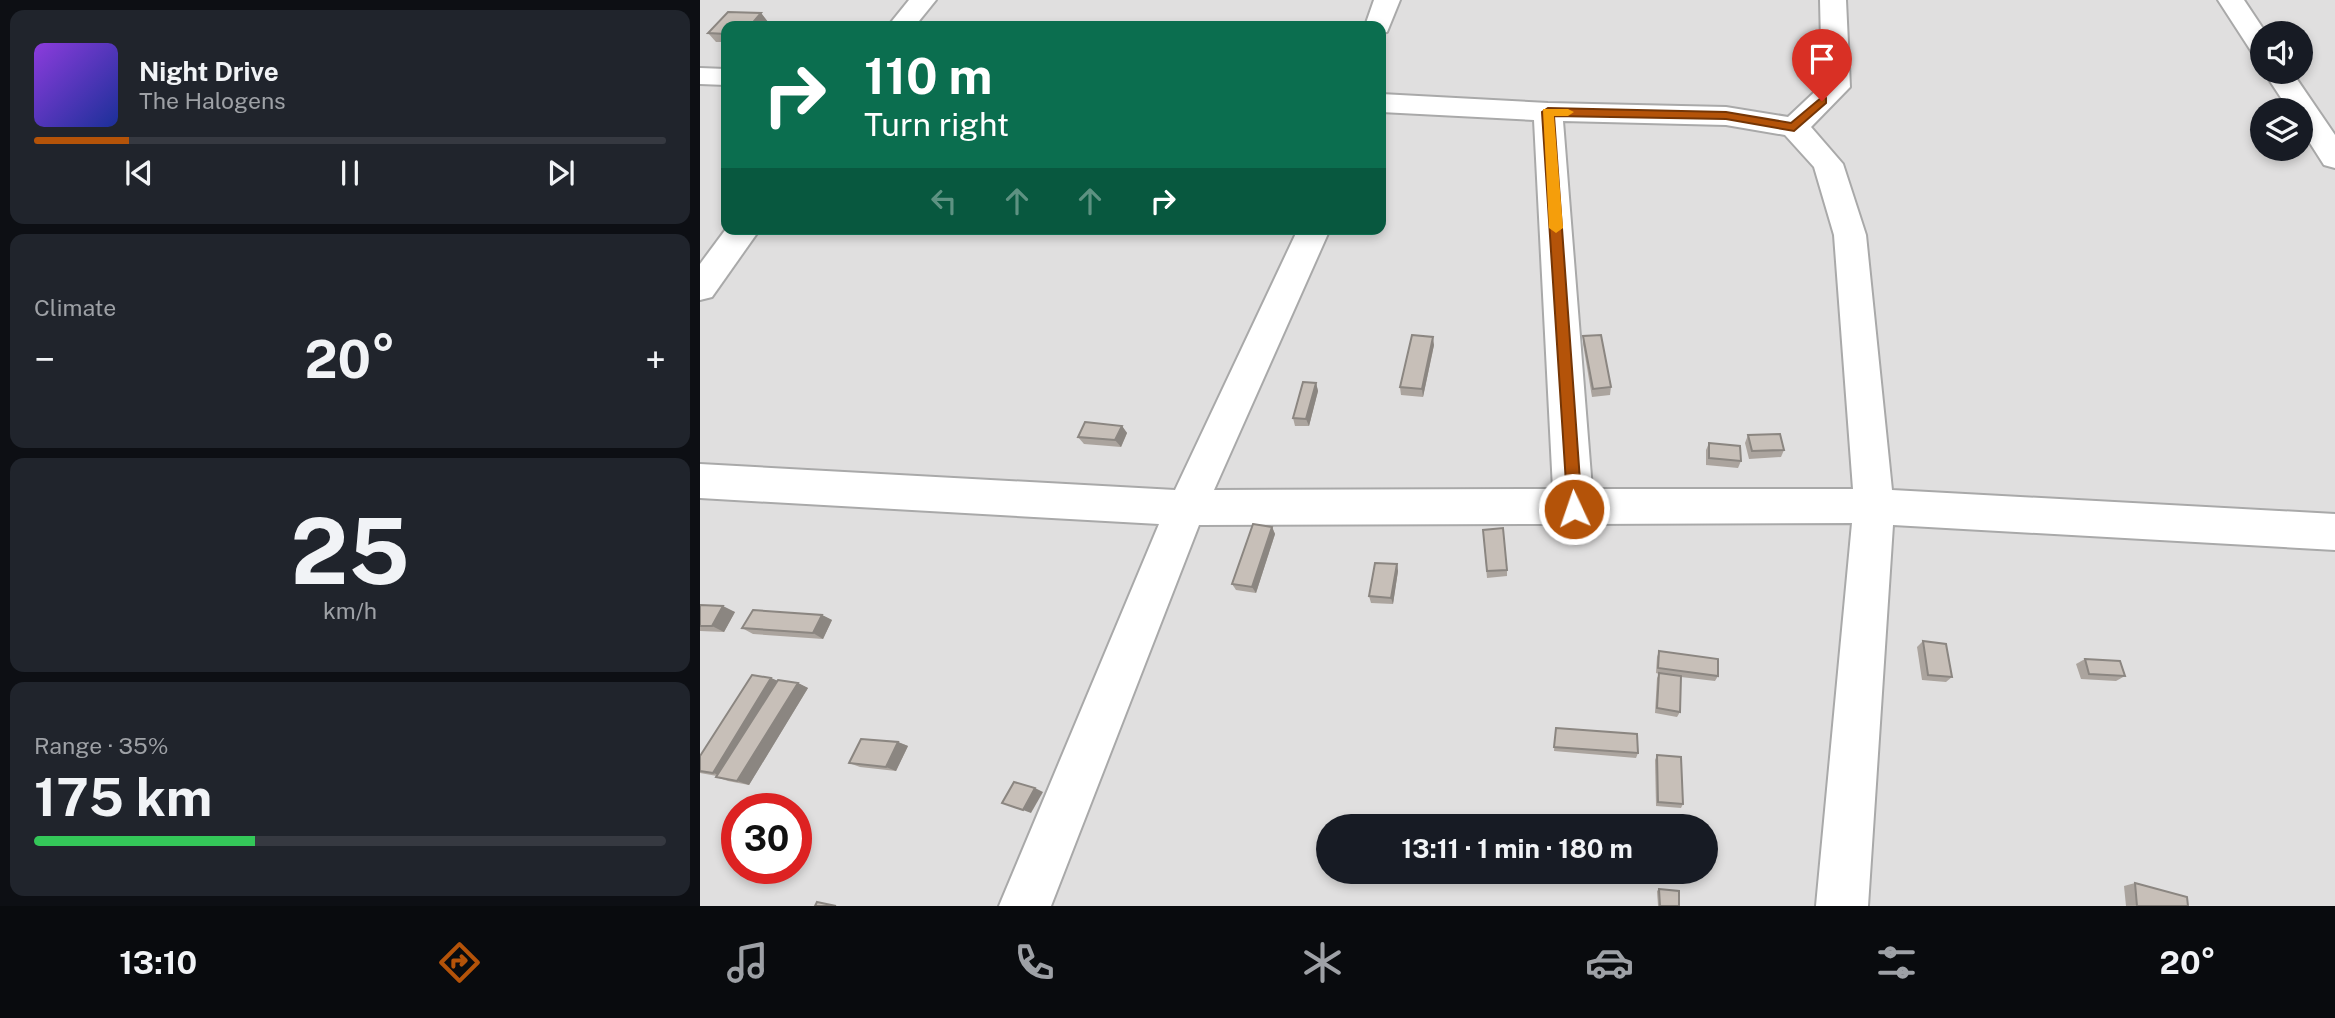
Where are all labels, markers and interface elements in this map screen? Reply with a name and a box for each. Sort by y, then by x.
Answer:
map controls [2250,21,2313,161]
button: sound [2250,21,2313,84]
pin [1792,29,1852,101]
icon: arrive [1803,40,1841,78]
text: 110 m [864,47,992,105]
icon: right [749,49,840,140]
text: Night Drive [139,56,279,87]
text: The Halogens [139,87,286,114]
button: layers [2250,98,2313,161]
text: Turn right [864,106,1009,143]
icon: previous [120,154,158,192]
icon: pause [331,154,369,192]
icon: next [542,154,580,192]
icon: left [925,182,963,220]
icon: ahead [998,182,1036,220]
icon: ahead [1071,182,1109,220]
icon: right [1144,182,1182,220]
text: Climate [34,294,116,321]
text: 20° [304,329,396,390]
text: − [34,337,55,382]
text: + [645,337,666,382]
position arrow [1537,472,1611,546]
text: 25 [290,498,410,604]
text: km/h [323,597,377,624]
text: Range · 35% [34,732,168,759]
text: 175 km [34,767,212,828]
speed limit sign: 30 [721,793,812,884]
text: 13:11 · 1 min · 180 m [1401,833,1633,864]
icon: directions [435,938,484,987]
icon: music [723,938,772,987]
icon: phone [1010,938,1059,987]
icon: climate [1298,938,1347,987]
icon: car [1585,938,1634,987]
icon: filters [1872,938,1921,987]
text: 13:10 [119,944,197,981]
text: 20° [2160,944,2216,981]

